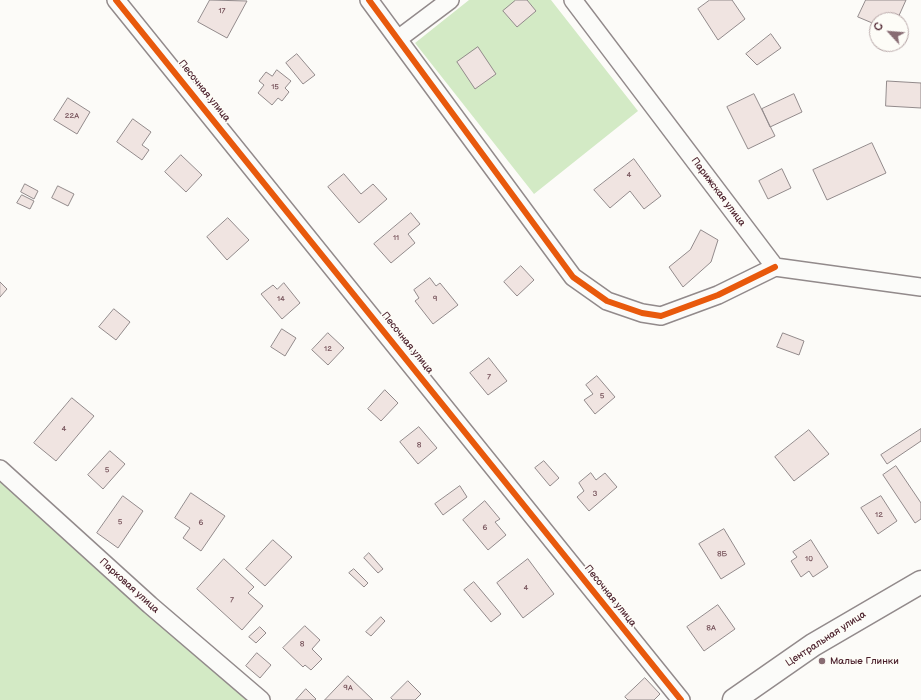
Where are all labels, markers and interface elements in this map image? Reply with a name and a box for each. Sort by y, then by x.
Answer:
house number: 17 [218,6,226,16]
north arrow [869,12,909,52]
text: С [871,21,886,33]
street label: Песочная улица [175,58,233,124]
house number: 15 [271,82,279,92]
house number: 22А [65,111,79,121]
street label: Парижская улица [688,155,748,229]
house number: 4 [627,170,631,180]
house number: 11 [393,233,399,243]
house number: 14 [277,294,285,304]
house number: 9 [433,294,437,304]
street label: Песочная улица [378,310,436,376]
house number: 12 [324,344,332,354]
house number: 7 [487,372,491,382]
house number: 5 [600,391,604,401]
house number: 4 [62,424,66,434]
house number: 8 [417,440,421,450]
house number: 5 [105,465,109,475]
house number: 3 [593,489,597,499]
house number: 12 [875,510,883,520]
house number: 5 [118,517,122,527]
house number: 6 [199,518,203,528]
house number: 6 [483,523,487,533]
house number: 8Б [717,549,727,559]
house number: 10 [805,554,813,564]
street label: Парковая улица [97,556,161,616]
street label: Песочная улица [581,563,639,629]
house number: 4 [524,583,528,593]
house number: 7 [230,595,234,605]
street label: Центральная улица [784,609,868,669]
house number: 8А [706,623,716,633]
house number: 8 [300,639,304,649]
place label: Малые Глинки [830,655,899,667]
marker: Малые Глинки [817,656,827,666]
house number: 9А [343,683,353,693]

